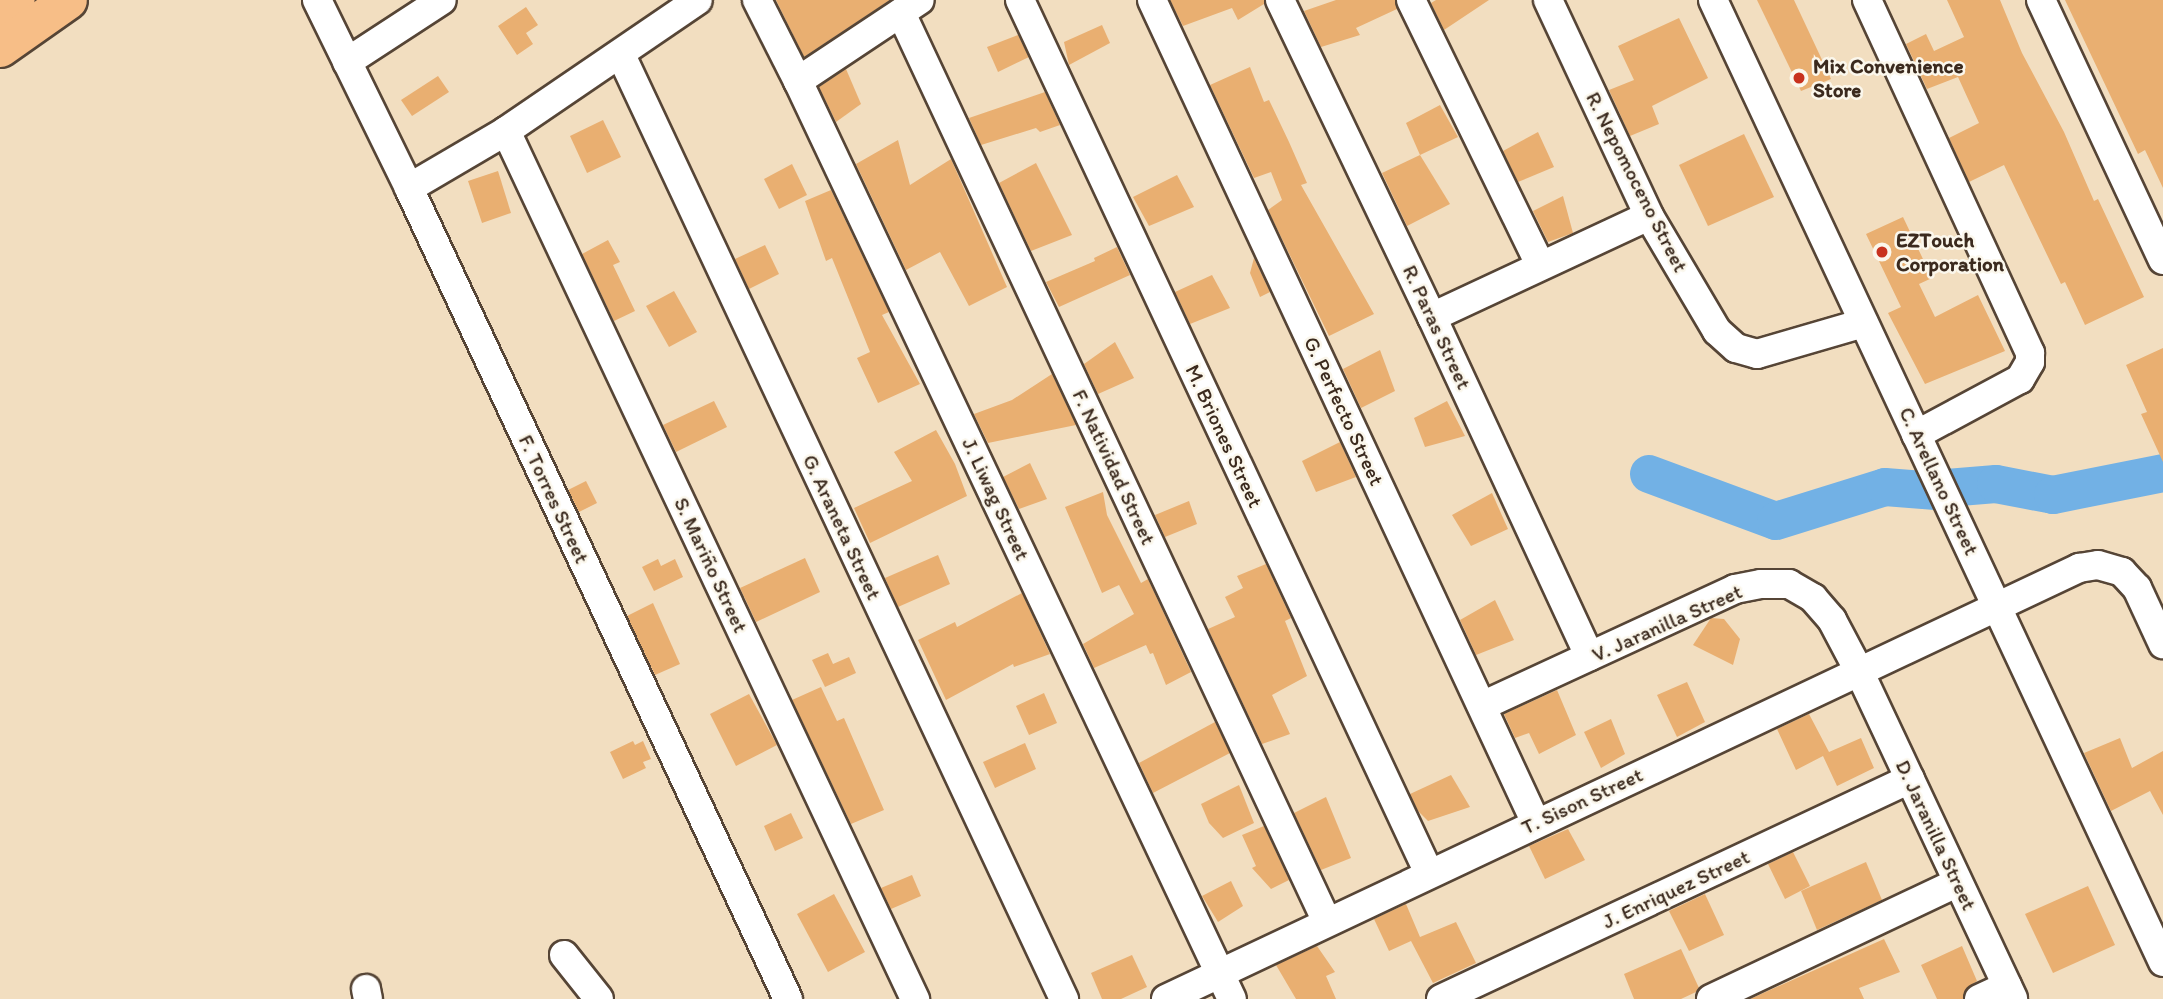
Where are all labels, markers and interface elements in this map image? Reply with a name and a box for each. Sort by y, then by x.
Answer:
place label: Mix Convenience Store [1813,53,1964,103]
marker: Mix Convenience Store [1791,70,1807,86]
street label: R. Nepomoceno Street [1581,88,1693,276]
place label: EZTouch Corporation [1896,227,2004,277]
marker: EZTouch Corporation [1874,244,1890,260]
street label: R. Paras Street [1397,261,1477,393]
street label: G. Perfecto Street [1299,333,1389,489]
street label: M. Briones Street [1180,360,1268,512]
street label: F. Natividad Street [1067,385,1161,549]
street label: C. Arellano Street [1894,403,1984,559]
street label: F. Torres Street [514,432,594,566]
street label: J. Liwag Street [957,434,1035,564]
street label: G. Araneta Street [797,450,887,604]
street label: S. Mariño Street [669,494,753,636]
street label: V. Jaranilla Street [1588,579,1746,667]
street label: D. Jaranilla Street [1890,756,1982,914]
street label: T. Sison Street [1518,762,1646,840]
street label: J. Enriquez Street [1599,844,1753,934]

